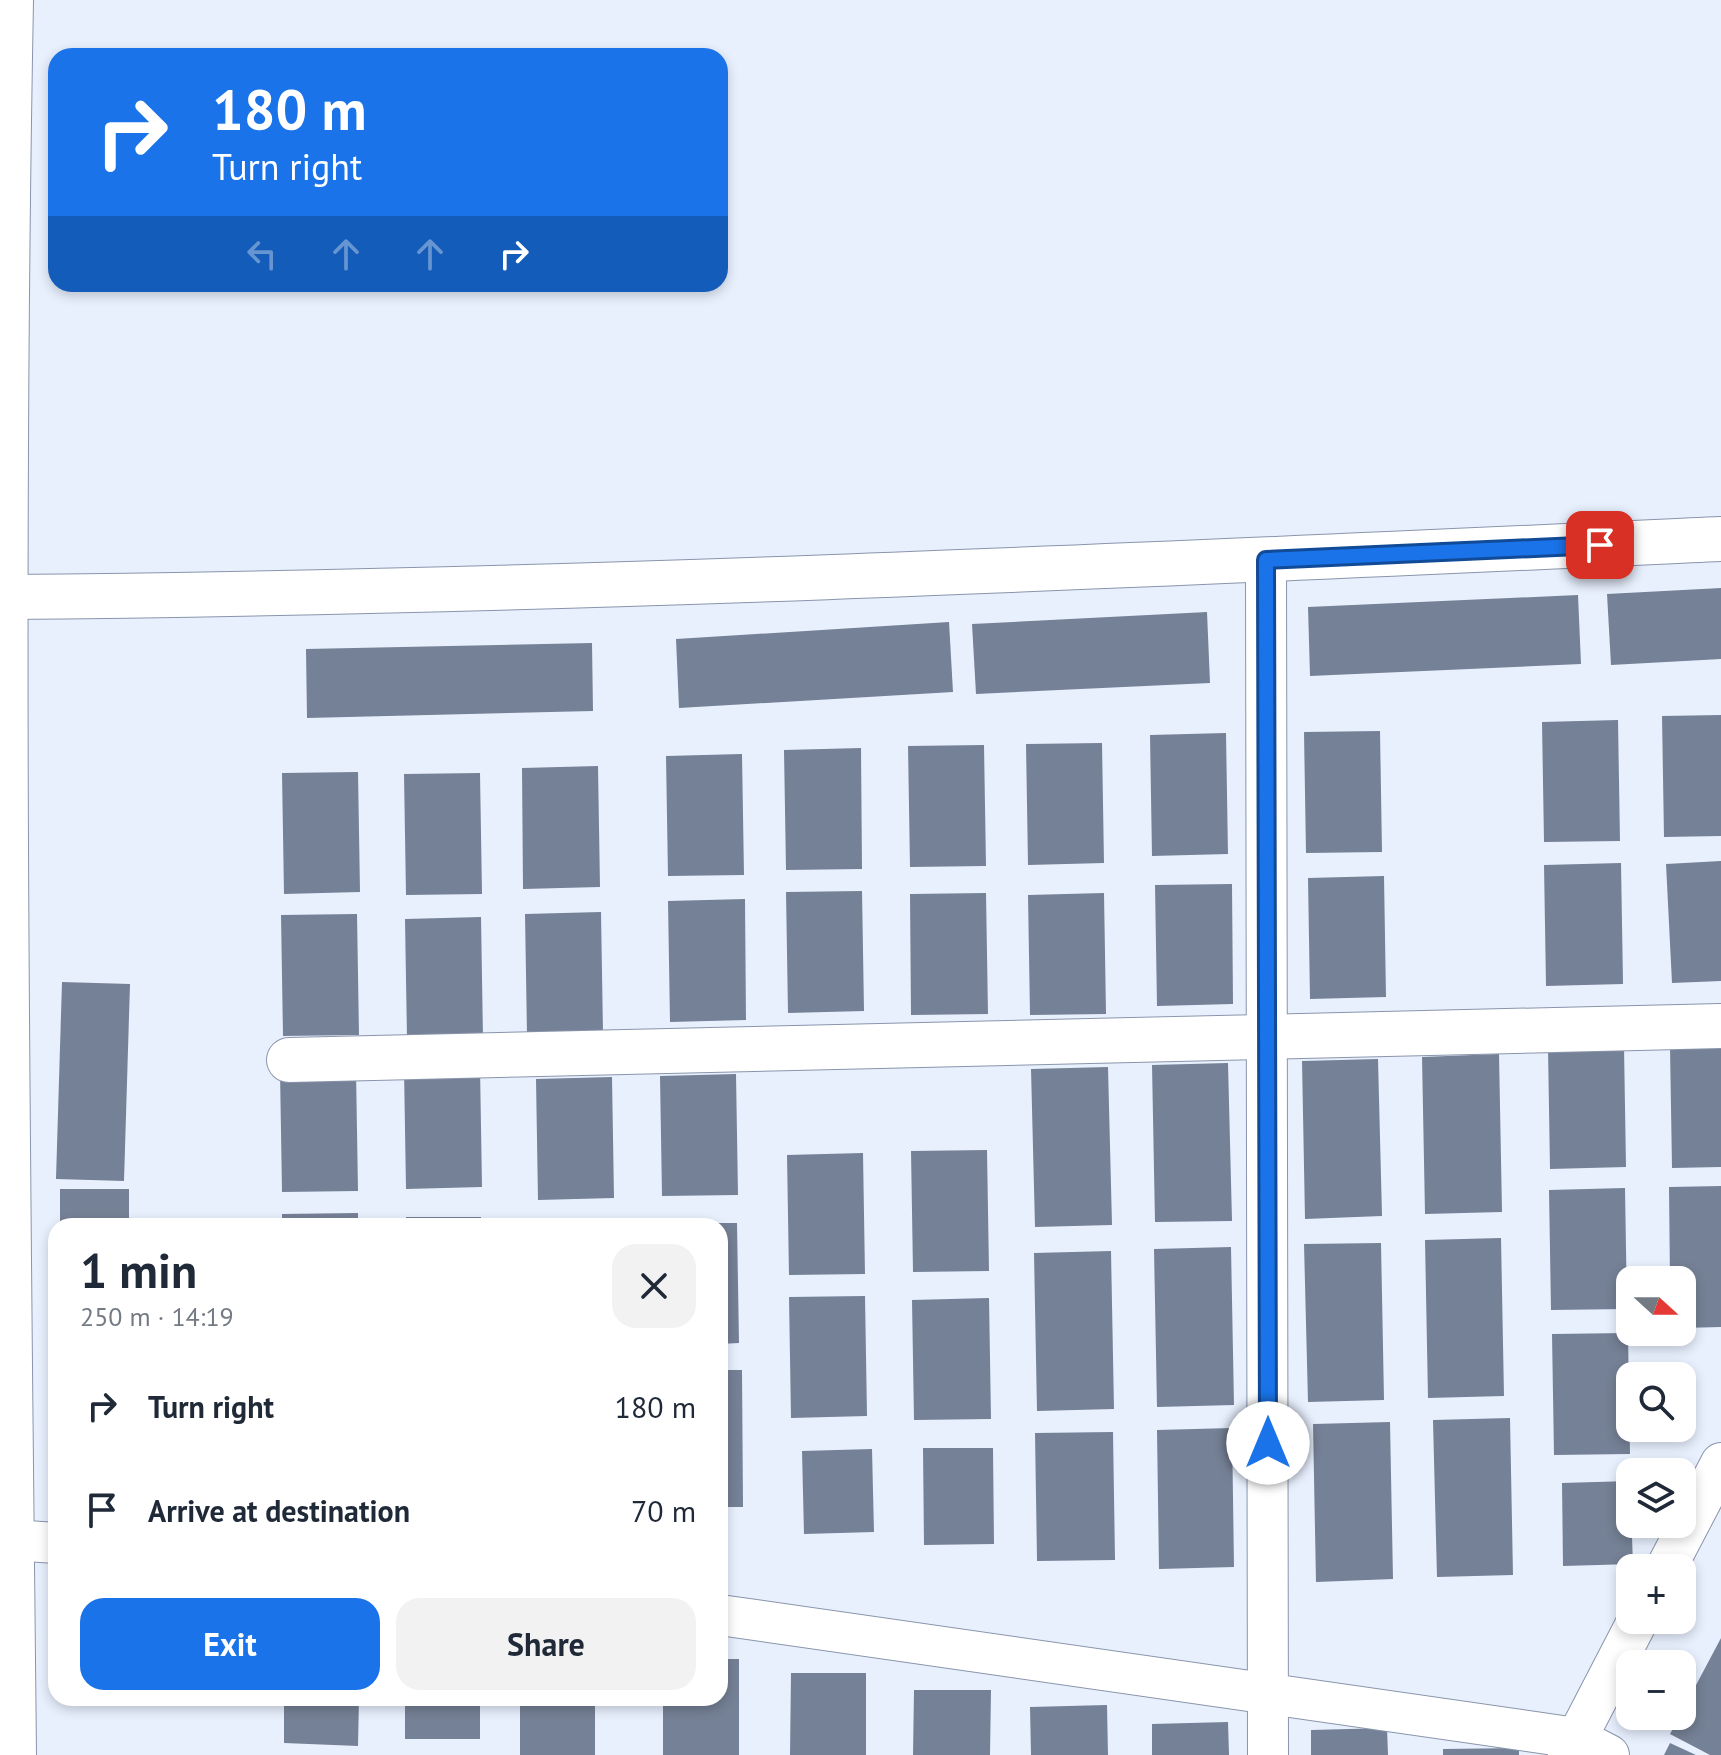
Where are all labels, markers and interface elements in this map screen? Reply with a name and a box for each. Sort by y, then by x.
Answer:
text: 180 m [212,73,367,145]
icon: right [80,80,184,184]
text: Turn right [212,143,362,190]
icon: left [240,232,284,276]
icon: ahead [324,232,368,276]
icon: ahead [408,232,452,276]
icon: right [492,232,536,276]
pin [1566,511,1634,579]
icon: arrive [1578,523,1622,567]
text: 1 min [80,1239,197,1301]
button: close [612,1244,696,1328]
north arrow [1616,1266,1696,1346]
map controls [1616,1266,1696,1730]
text: 250 m · 14:19 [80,1300,234,1333]
button: search [1616,1362,1696,1442]
icon: right [80,1384,124,1428]
text: Turn right [148,1387,274,1426]
text: 180 m [615,1387,696,1426]
position arrow [1226,1401,1310,1485]
button: layers [1616,1458,1696,1538]
icon: arrive [80,1488,124,1532]
text: Arrive at destination [148,1491,410,1530]
text: 70 m [631,1491,696,1530]
button: + [1616,1554,1696,1634]
button: Exit [80,1598,380,1690]
button: Share [396,1598,696,1690]
button: − [1616,1650,1696,1730]

